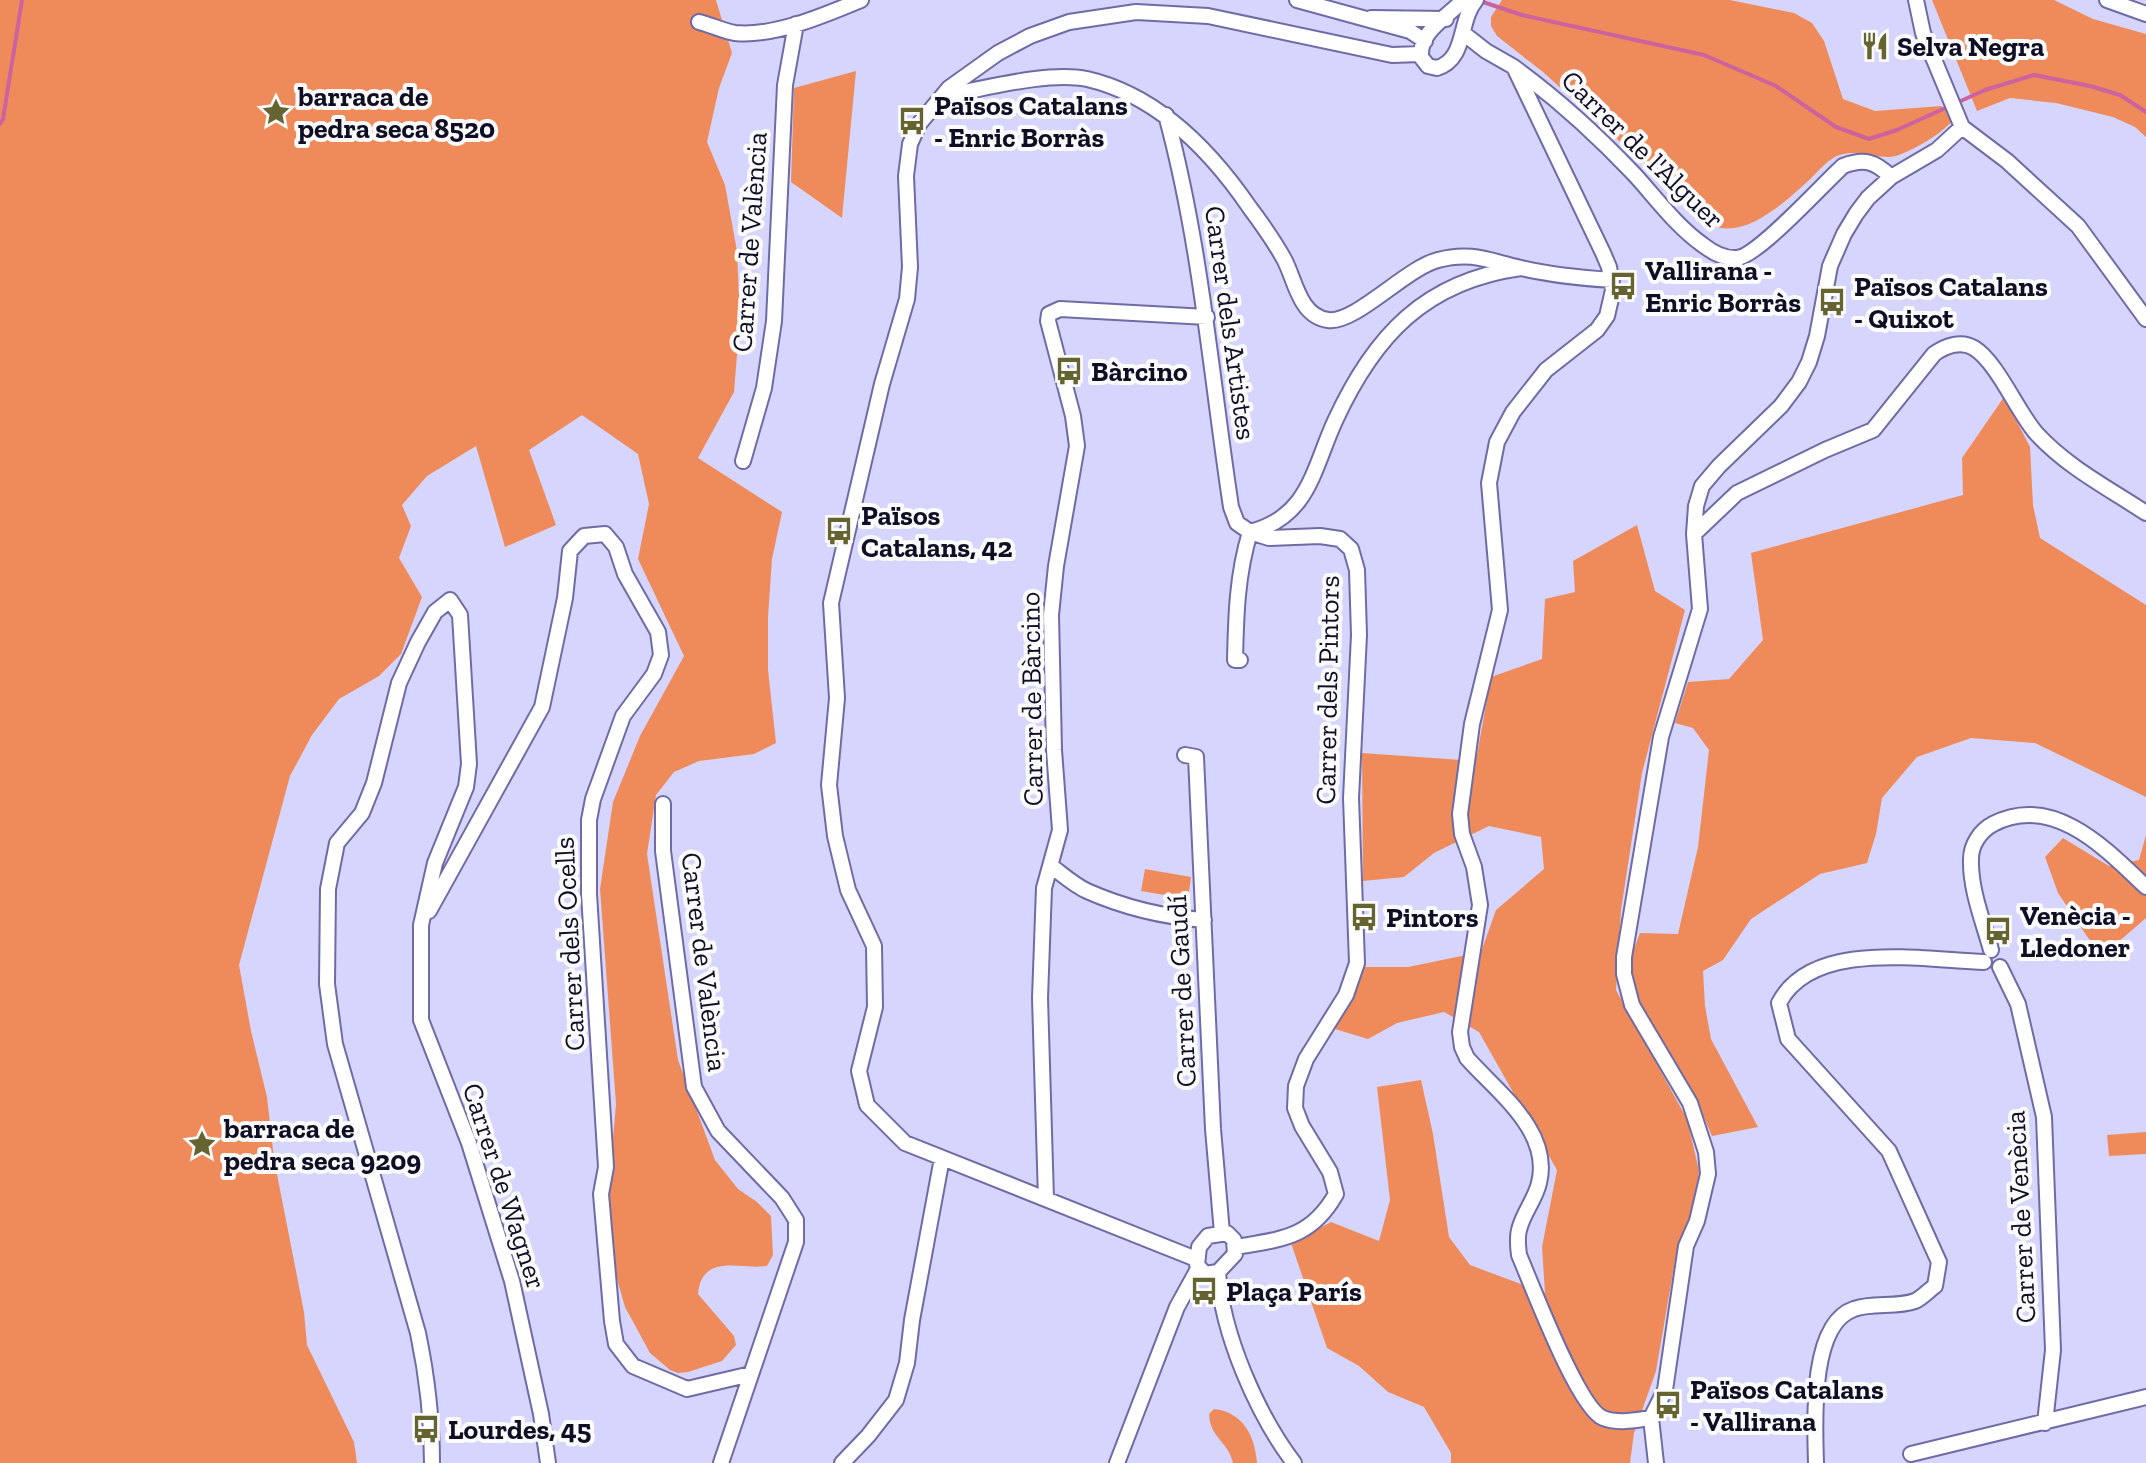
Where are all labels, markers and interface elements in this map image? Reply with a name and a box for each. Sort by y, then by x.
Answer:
place label: Selva Negra [1897,30,2044,63]
restaurant icon: Selva Negra [1860,31,1890,61]
street label: Carrer de l'Alguer [1555,63,1731,235]
place label: barraca de pedra seca 8520 [297,80,495,145]
place label: Països Catalans - Enric Borràs [934,89,1128,154]
place icon: barraca de pedra seca 8520 [261,97,291,127]
bus stop icon: Països Catalans - Enric Borràs [897,106,927,136]
street label: Carrer de València [725,130,774,353]
street label: Carrer dels Artistes [1198,204,1263,442]
place label: Vallirana - Enric Borràs [1645,254,1801,319]
place label: Països Catalans - Quixot [1854,270,2048,335]
bus stop icon: Vallirana - Enric Borràs [1608,271,1638,301]
bus stop icon: Països Catalans - Quixot [1817,287,1847,317]
place label: Bàrcino [1091,355,1188,388]
bus stop icon: Bàrcino [1054,356,1084,386]
place label: Països Catalans, 42 [861,499,1013,564]
bus stop icon: Països Catalans, 42 [824,516,854,546]
street label: Carrer dels Pintors [1309,575,1346,805]
street label: Carrer de Bàrcino [1013,592,1050,806]
street label: Carrer dels Ocells [547,836,592,1052]
street label: Carrer de València [675,850,734,1074]
street label: Carrer de Gaudí [1160,894,1203,1088]
place label: Venècia - Lledoner [2020,899,2131,964]
place label: Pintors [1386,901,1479,934]
bus stop icon: Pintors [1349,902,1379,932]
bus stop icon: Venècia - Lledoner [1983,916,2013,946]
street label: Carrer de Wagner [456,1079,553,1293]
street label: Carrer de Venècia [1998,1109,2043,1324]
place label: barraca de pedra seca 9209 [223,1112,421,1177]
place icon: barraca de pedra seca 9209 [187,1129,217,1159]
place label: Plaça París [1226,1275,1362,1308]
bus stop icon: Plaça París [1189,1276,1219,1306]
place label: Països Catalans - Vallirana [1690,1373,1884,1438]
bus stop icon: Països Catalans - Vallirana [1653,1390,1683,1420]
place label: Lourdes, 45 [448,1413,591,1446]
bus stop icon: Lourdes, 45 [411,1414,441,1444]

